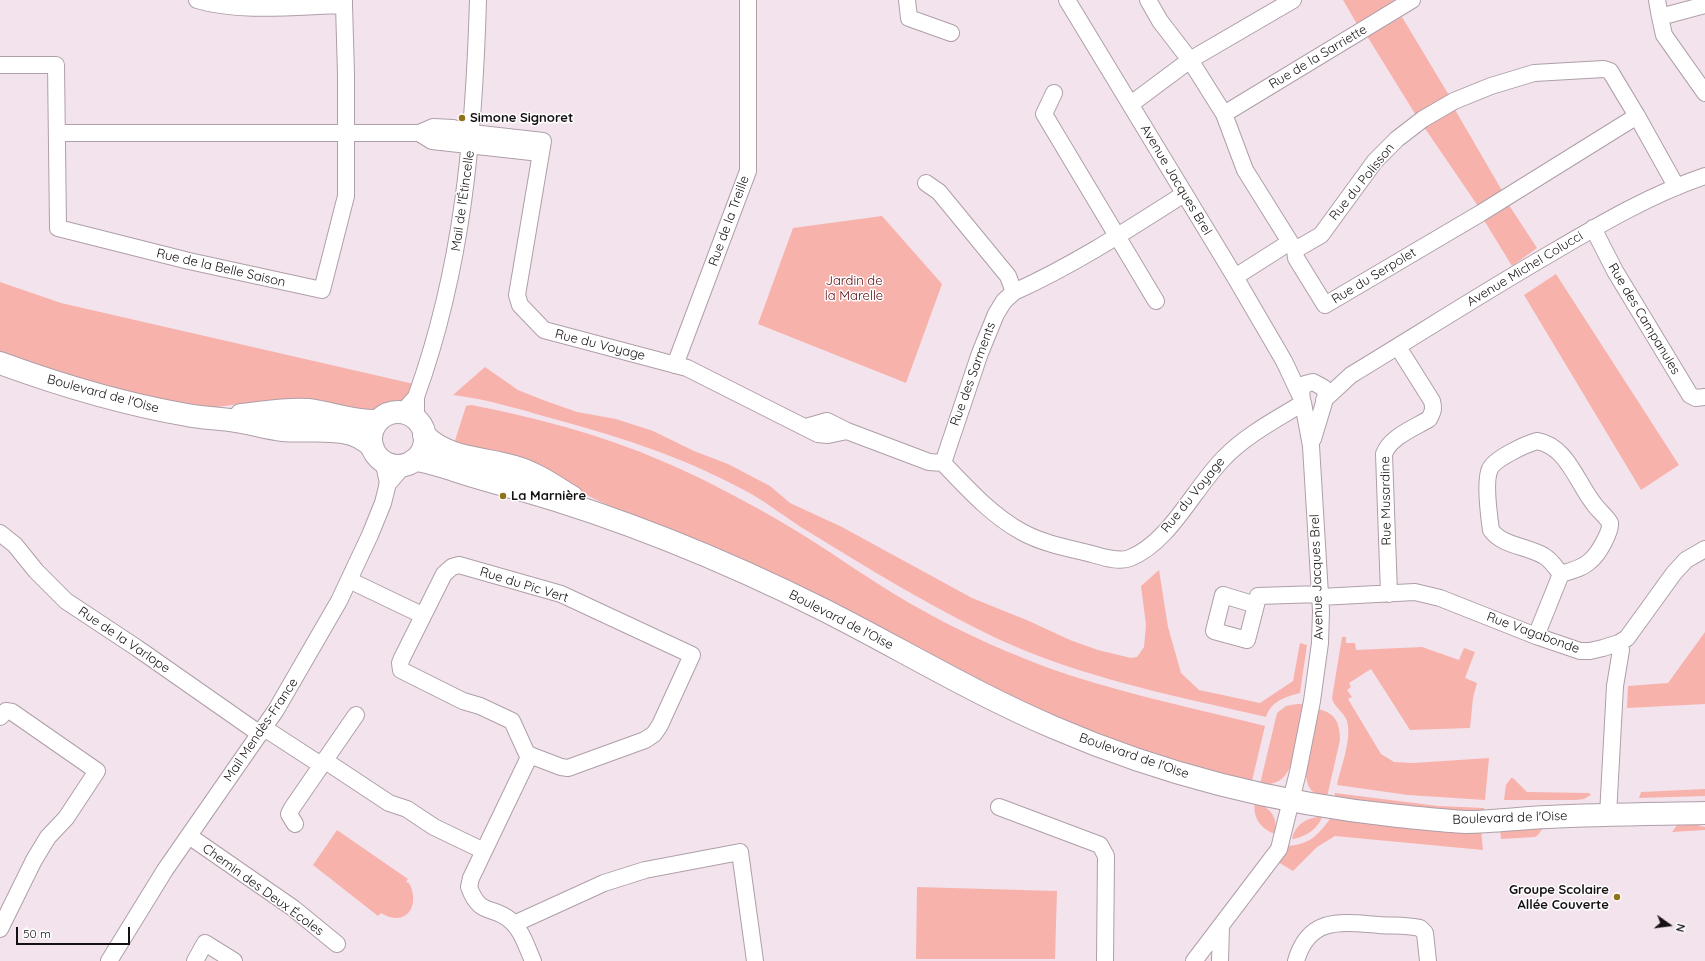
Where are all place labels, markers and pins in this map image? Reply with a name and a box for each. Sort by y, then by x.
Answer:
place label: Simone Signoret [470,110,573,126]
marker: Simone Signoret [457,113,467,123]
place label: La Marnière [511,488,586,504]
marker: La Marnière [498,491,508,501]
place label: Groupe Scolaire Allée Couverte [1509,882,1609,913]
marker: Groupe Scolaire Allée Couverte [1612,892,1622,902]

